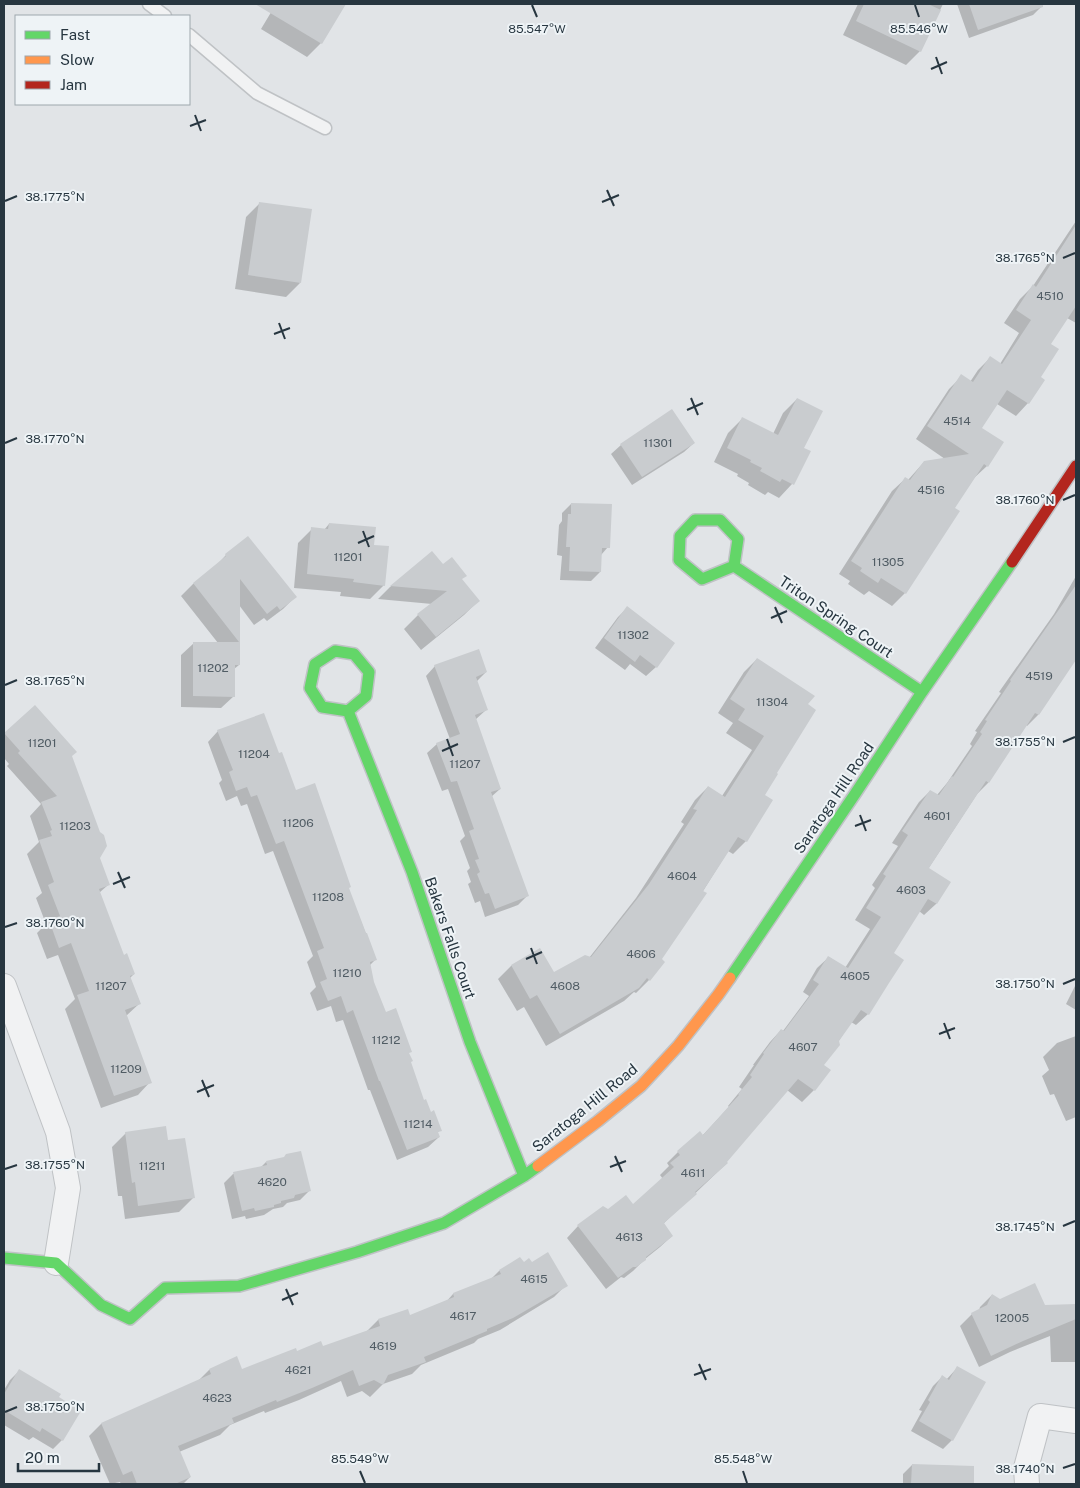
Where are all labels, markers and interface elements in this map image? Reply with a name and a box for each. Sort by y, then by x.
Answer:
legend [15,15,190,105]
text: 85.547°W [508,22,566,36]
text: 85.546°W [890,22,948,36]
text: Fast [60,26,90,43]
text: Slow [60,51,95,68]
text: Jam [60,76,87,93]
text: 38.1775°N [25,190,85,204]
text: 38.1765°N [995,251,1055,265]
house number: 4510 [1036,289,1064,303]
house number: 4514 [943,414,971,428]
text: 38.1770°N [25,432,85,446]
house number: 11301 [643,436,673,450]
house number: 4516 [917,483,945,497]
text: 38.1760°N [995,493,1055,507]
house number: 11201 [333,550,363,564]
house number: 11305 [872,555,904,569]
street label: Triton Spring Court [776,572,897,661]
house number: 11302 [617,628,649,642]
house number: 11202 [197,661,229,675]
house number: 4519 [1025,669,1053,683]
text: 38.1765°N [25,674,85,688]
house number: 11304 [756,695,789,709]
text: 38.1755°N [995,735,1055,749]
house number: 11201 [27,736,57,750]
street label: Saratoga Hill Road [790,739,877,856]
house number: 11204 [238,747,270,761]
house number: 11207 [449,757,481,771]
house number: 4601 [923,809,951,823]
house number: 11206 [282,816,314,830]
house number: 11203 [59,819,91,833]
house number: 4604 [667,869,697,883]
street label: Bakers Falls Court [422,875,479,1001]
house number: 4603 [896,883,926,897]
house number: 11208 [312,890,344,904]
text: 38.1760°N [25,916,85,930]
house number: 4606 [626,947,656,961]
house number: 11210 [332,966,362,980]
house number: 4605 [840,969,870,983]
text: 38.1750°N [995,977,1055,991]
house number: 11207 [95,979,127,993]
house number: 4608 [550,979,580,993]
house number: 11212 [372,1033,400,1047]
house number: 4607 [788,1040,818,1054]
street label: Saratoga Hill Road [529,1060,641,1155]
house number: 11209 [110,1062,142,1076]
house number: 11214 [403,1117,433,1131]
text: 38.1755°N [25,1158,85,1172]
house number: 11211 [139,1159,165,1173]
house number: 4611 [681,1166,705,1180]
house number: 4620 [257,1175,287,1189]
text: 38.1745°N [995,1220,1055,1234]
house number: 4613 [615,1230,643,1244]
house number: 4615 [520,1272,548,1286]
house number: 4617 [449,1309,477,1323]
house number: 12005 [995,1311,1029,1325]
house number: 4619 [369,1339,397,1353]
house number: 4621 [284,1363,312,1377]
house number: 4623 [202,1391,232,1405]
text: 38.1750°N [25,1400,85,1414]
scale bar [18,1440,99,1472]
text: 20 m [25,1449,60,1466]
text: 85.549°W [331,1452,389,1466]
text: 85.548°W [714,1452,773,1466]
text: 38.1740°N [995,1462,1055,1476]

